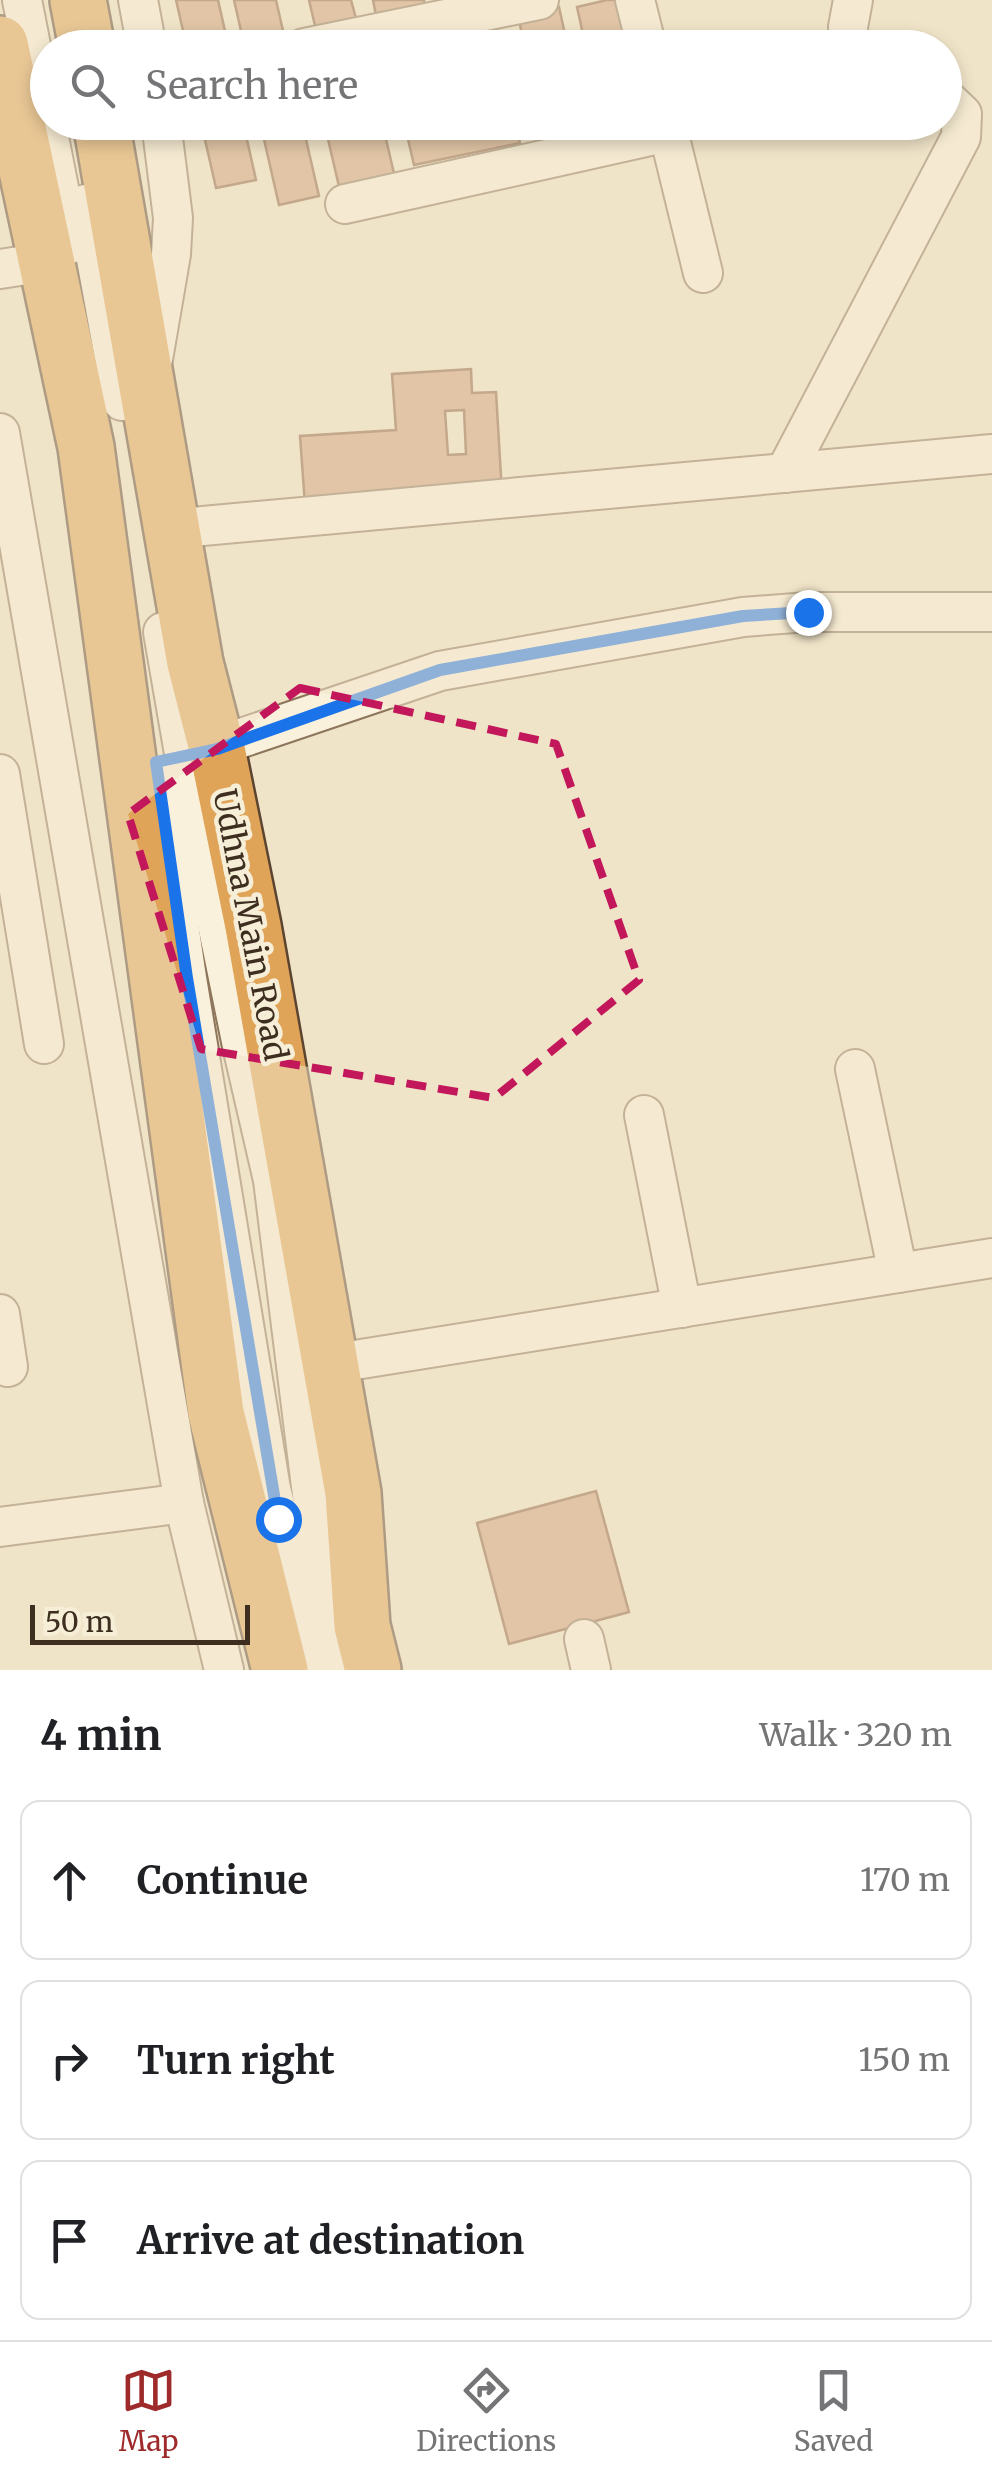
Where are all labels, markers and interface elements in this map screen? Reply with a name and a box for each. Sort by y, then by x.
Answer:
search box [30,30,962,140]
icon: search [65,58,120,113]
text: Search here [145,62,358,109]
route end [786,590,832,636]
street label: Udhna Main Road [204,786,296,1064]
route start [256,1497,302,1543]
scale bar [30,1600,250,1644]
text: 50 m [45,1604,113,1640]
text: 4 min [40,1709,162,1761]
text: Walk · 320 m [759,1715,952,1755]
icon: ahead [42,1853,97,1908]
text: Continue [137,1857,308,1904]
text: 170 m [860,1860,950,1900]
icon: right [42,2033,97,2088]
text: Turn right [137,2037,335,2084]
text: 150 m [858,2040,950,2080]
icon: arrive [42,2213,97,2268]
text: Arrive at destination [137,2217,524,2264]
tab: Map [119,2363,179,2459]
tab: Directions [416,2363,556,2459]
tab: Saved [794,2363,873,2459]

